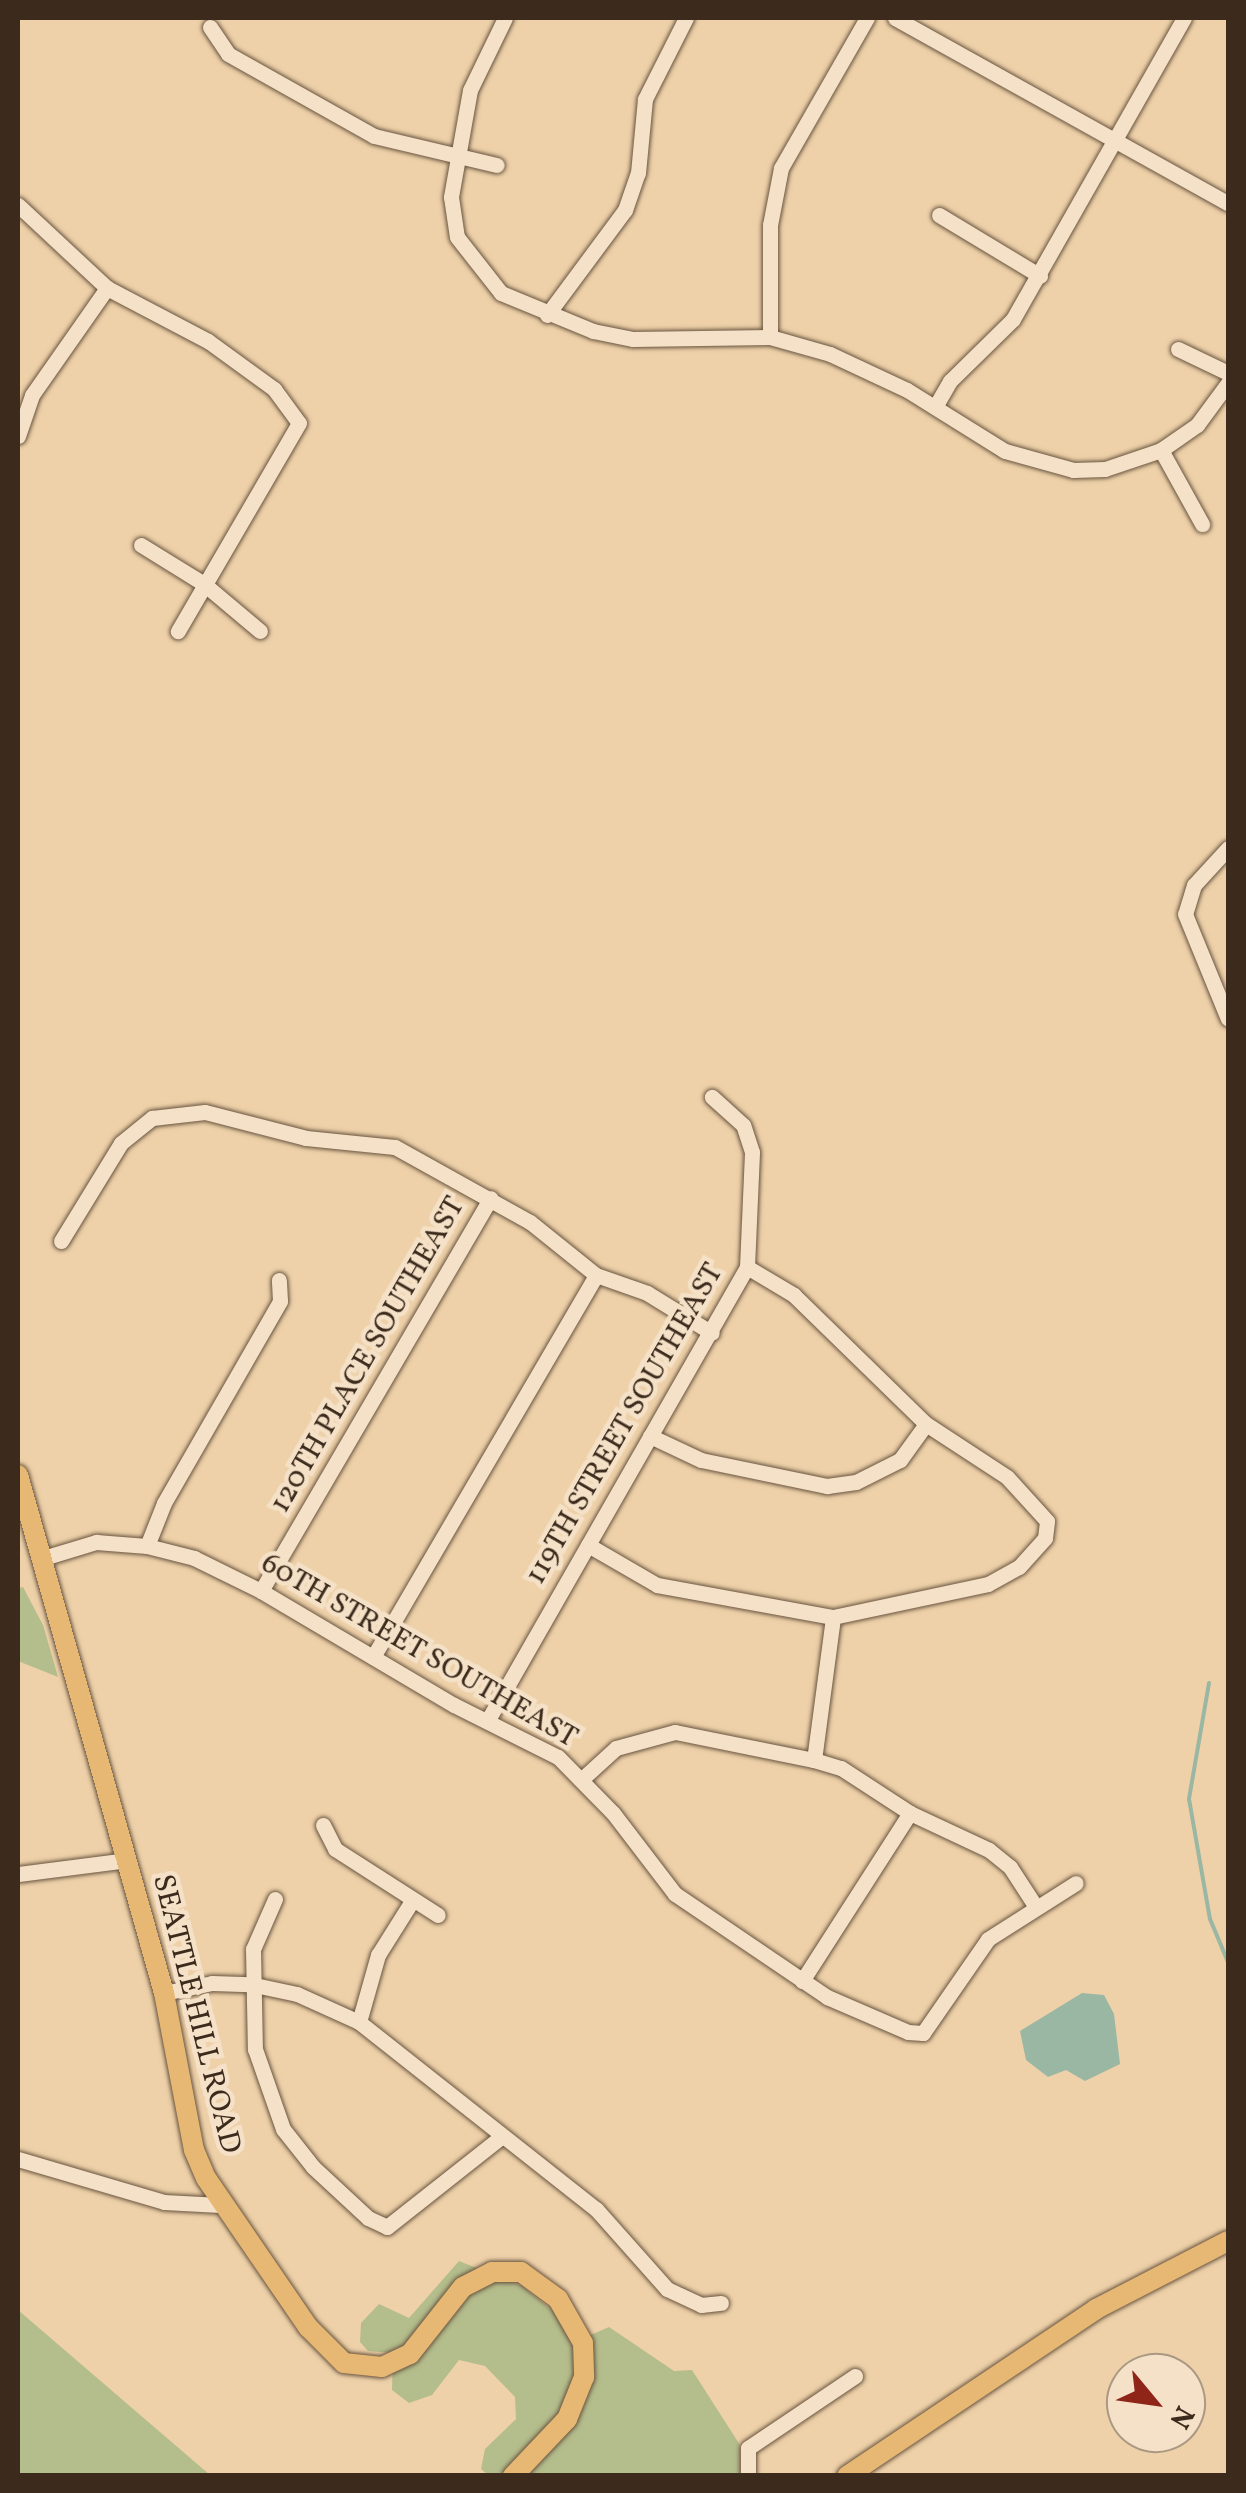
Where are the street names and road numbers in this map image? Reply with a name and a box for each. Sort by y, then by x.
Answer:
street label: 120TH PLACE SOUTHEAST [263,1191,473,1519]
street label: 119TH STREET SOUTHEAST [518,1257,732,1591]
street label: 60TH STREET SOUTHEAST [254,1545,584,1757]
street label: SEATTLE HILL ROAD [144,1871,248,2157]

